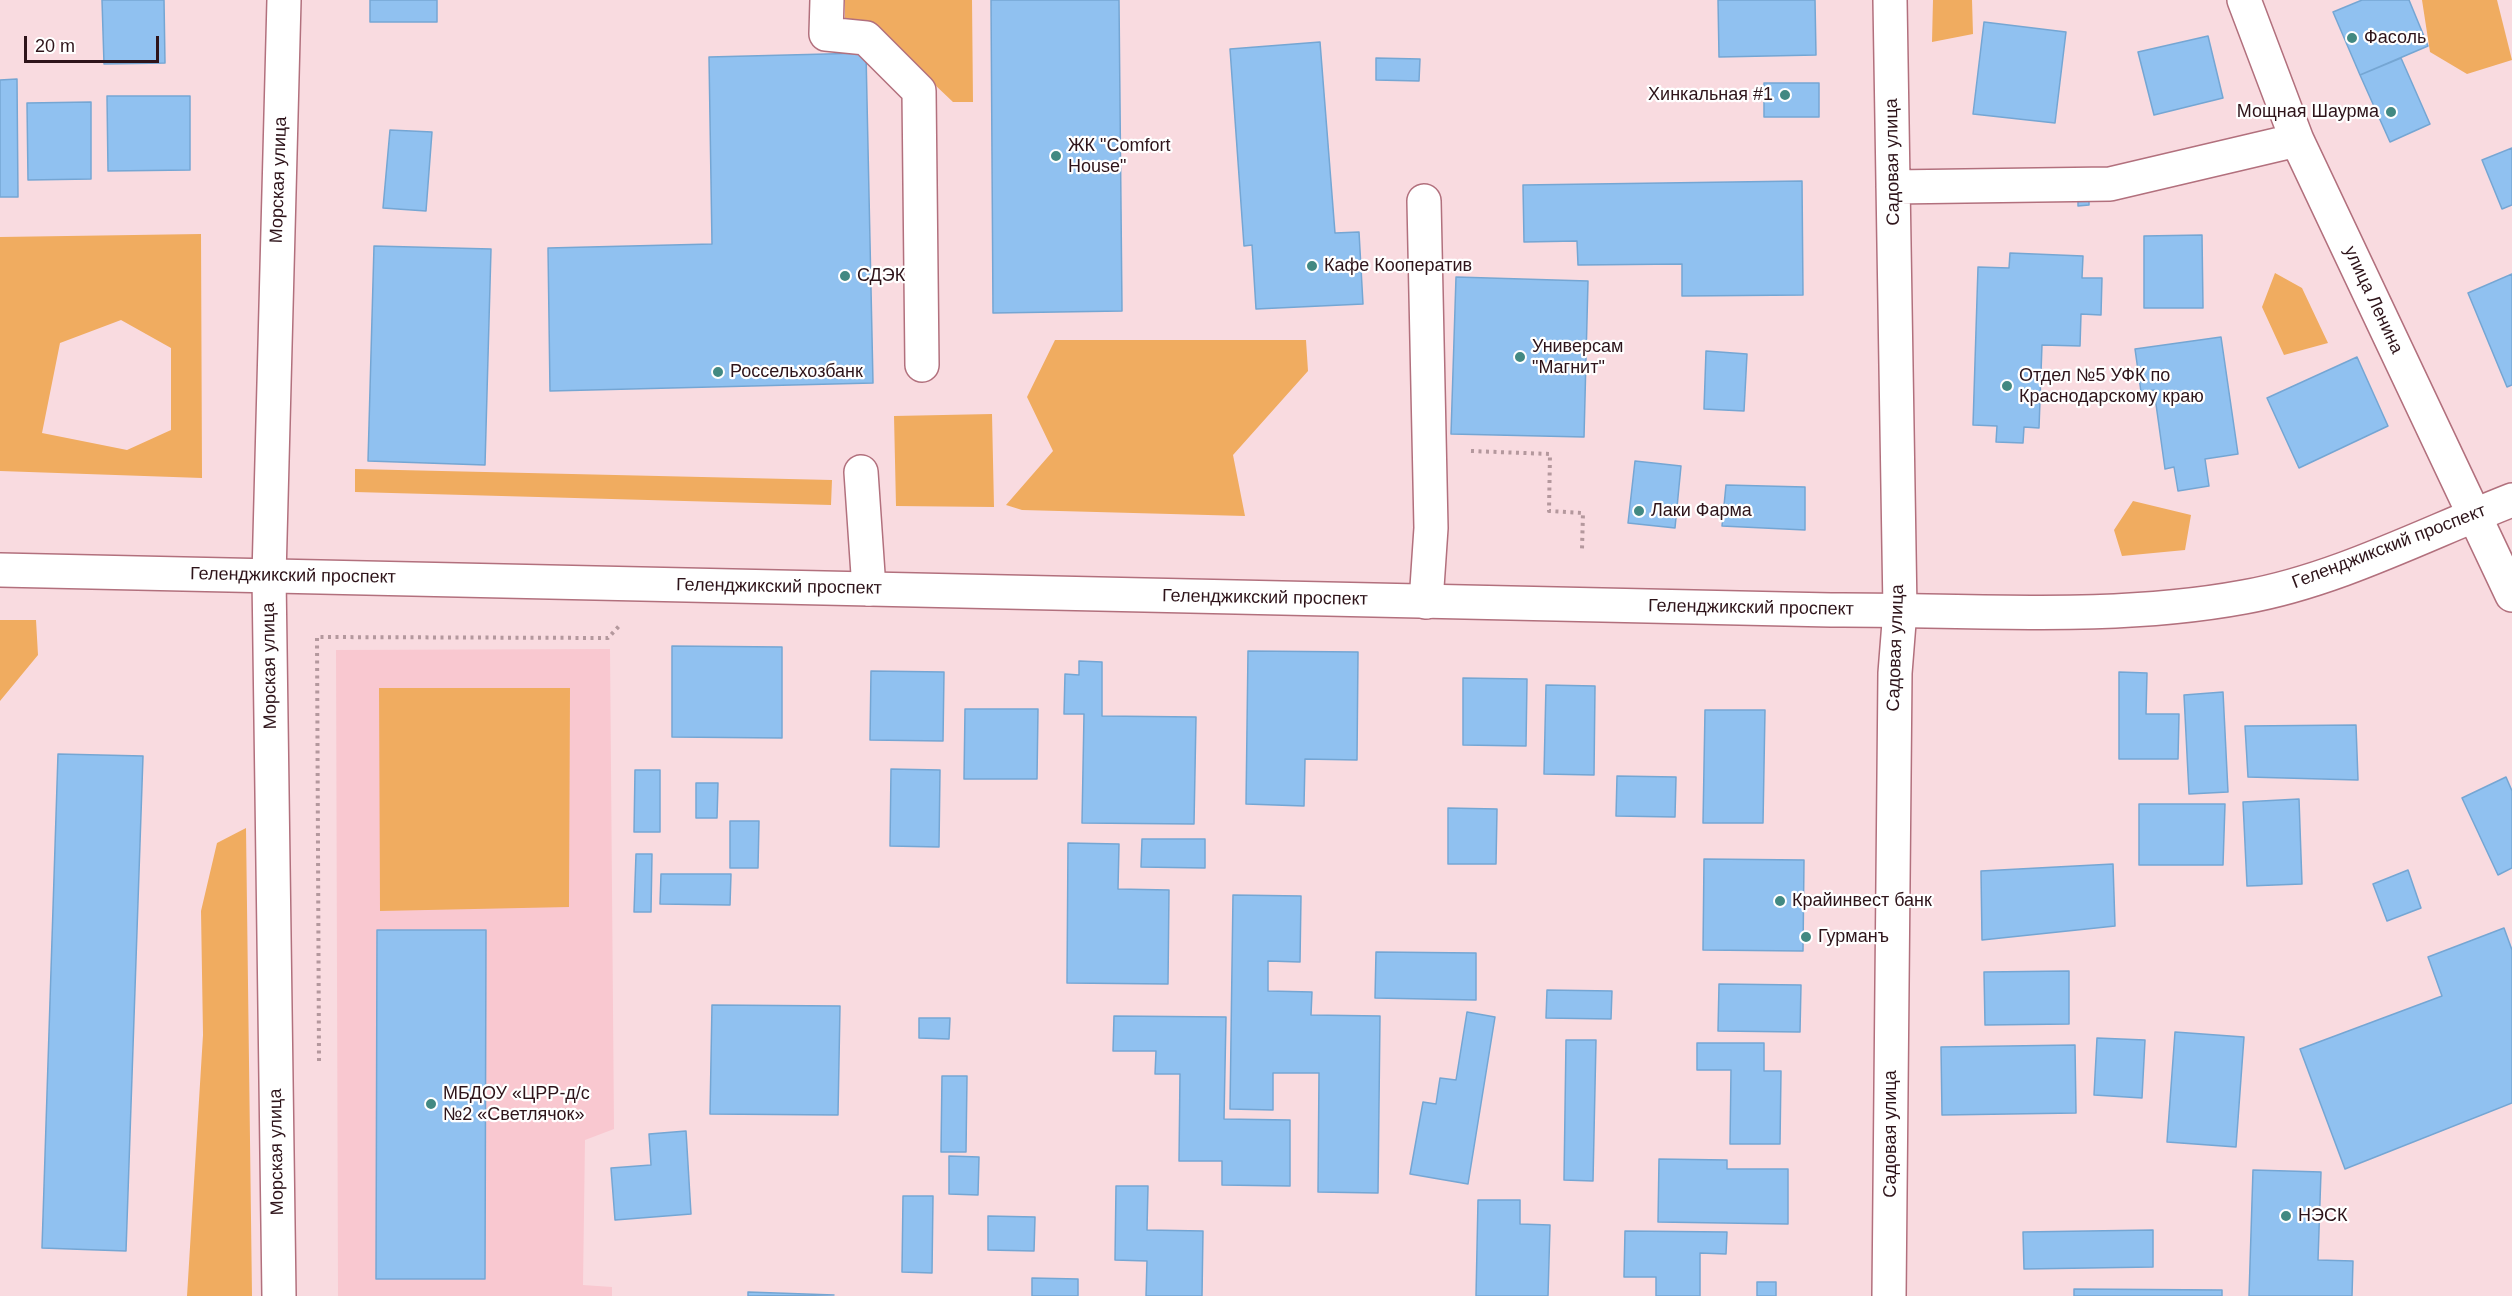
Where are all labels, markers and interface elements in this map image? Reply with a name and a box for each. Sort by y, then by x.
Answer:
scale bar [27,24,162,62]
place label: Фасоль [2364,27,2426,49]
marker: Фасоль [2345,31,2359,45]
text: 20 m [35,36,75,56]
place label: Хинкальная #1 [1648,84,1773,106]
marker: Хинкальная #1 [1778,88,1792,102]
street label: Садовая улица [1881,98,1905,226]
place label: Мощная Шаурма [2237,101,2379,123]
marker: Мощная Шаурма [2384,105,2398,119]
street label: Морская улица [266,116,292,244]
place label: ЖК "Comfort House" [1068,135,1171,178]
marker: ЖК "Comfort House" [1049,149,1063,163]
street label: улица Ленина [2339,243,2407,357]
place label: Кафе Кооператив [1324,255,1472,277]
marker: Кафе Кооператив [1305,259,1319,273]
place label: СДЭК [857,265,905,287]
marker: СДЭК [838,269,852,283]
place label: Универсам "Магнит" [1532,336,1623,378]
marker: Универсам "Магнит" [1513,350,1527,364]
place label: Россельхозбанк [730,361,863,383]
marker: Россельхозбанк [711,365,725,379]
place label: Отдел №5 УФК по Краснодарскому краю [2019,365,2204,407]
marker: Отдел №5 УФК по Краснодарскому краю [2000,379,2014,393]
place label: Лаки Фарма [1651,500,1752,522]
street label: Геленджикский проспект [2289,500,2489,594]
marker: Лаки Фарма [1632,504,1646,518]
street label: Геленджикский проспект [190,563,396,589]
street label: Геленджикский проспект [676,574,882,600]
street label: Садовая улица [1883,584,1909,712]
street label: Геленджикский проспект [1162,585,1368,611]
street label: Геленджикский проспект [1648,595,1854,621]
street label: Морская улица [258,602,282,730]
place label: Крайинвест банк [1792,890,1932,912]
marker: Крайинвест банк [1773,894,1787,908]
place label: Гурманъ [1818,926,1889,948]
marker: Гурманъ [1799,930,1813,944]
street label: Садовая улица [1880,1070,1902,1198]
place label: МБДОУ «ЦРР-д/с №2 «Светлячок» [443,1083,590,1126]
street label: Морская улица [265,1088,289,1216]
marker: МБДОУ «ЦРР-д/с №2 «Светлячок» [424,1097,438,1111]
place label: НЭСК [2298,1205,2347,1227]
marker: НЭСК [2279,1209,2293,1223]

